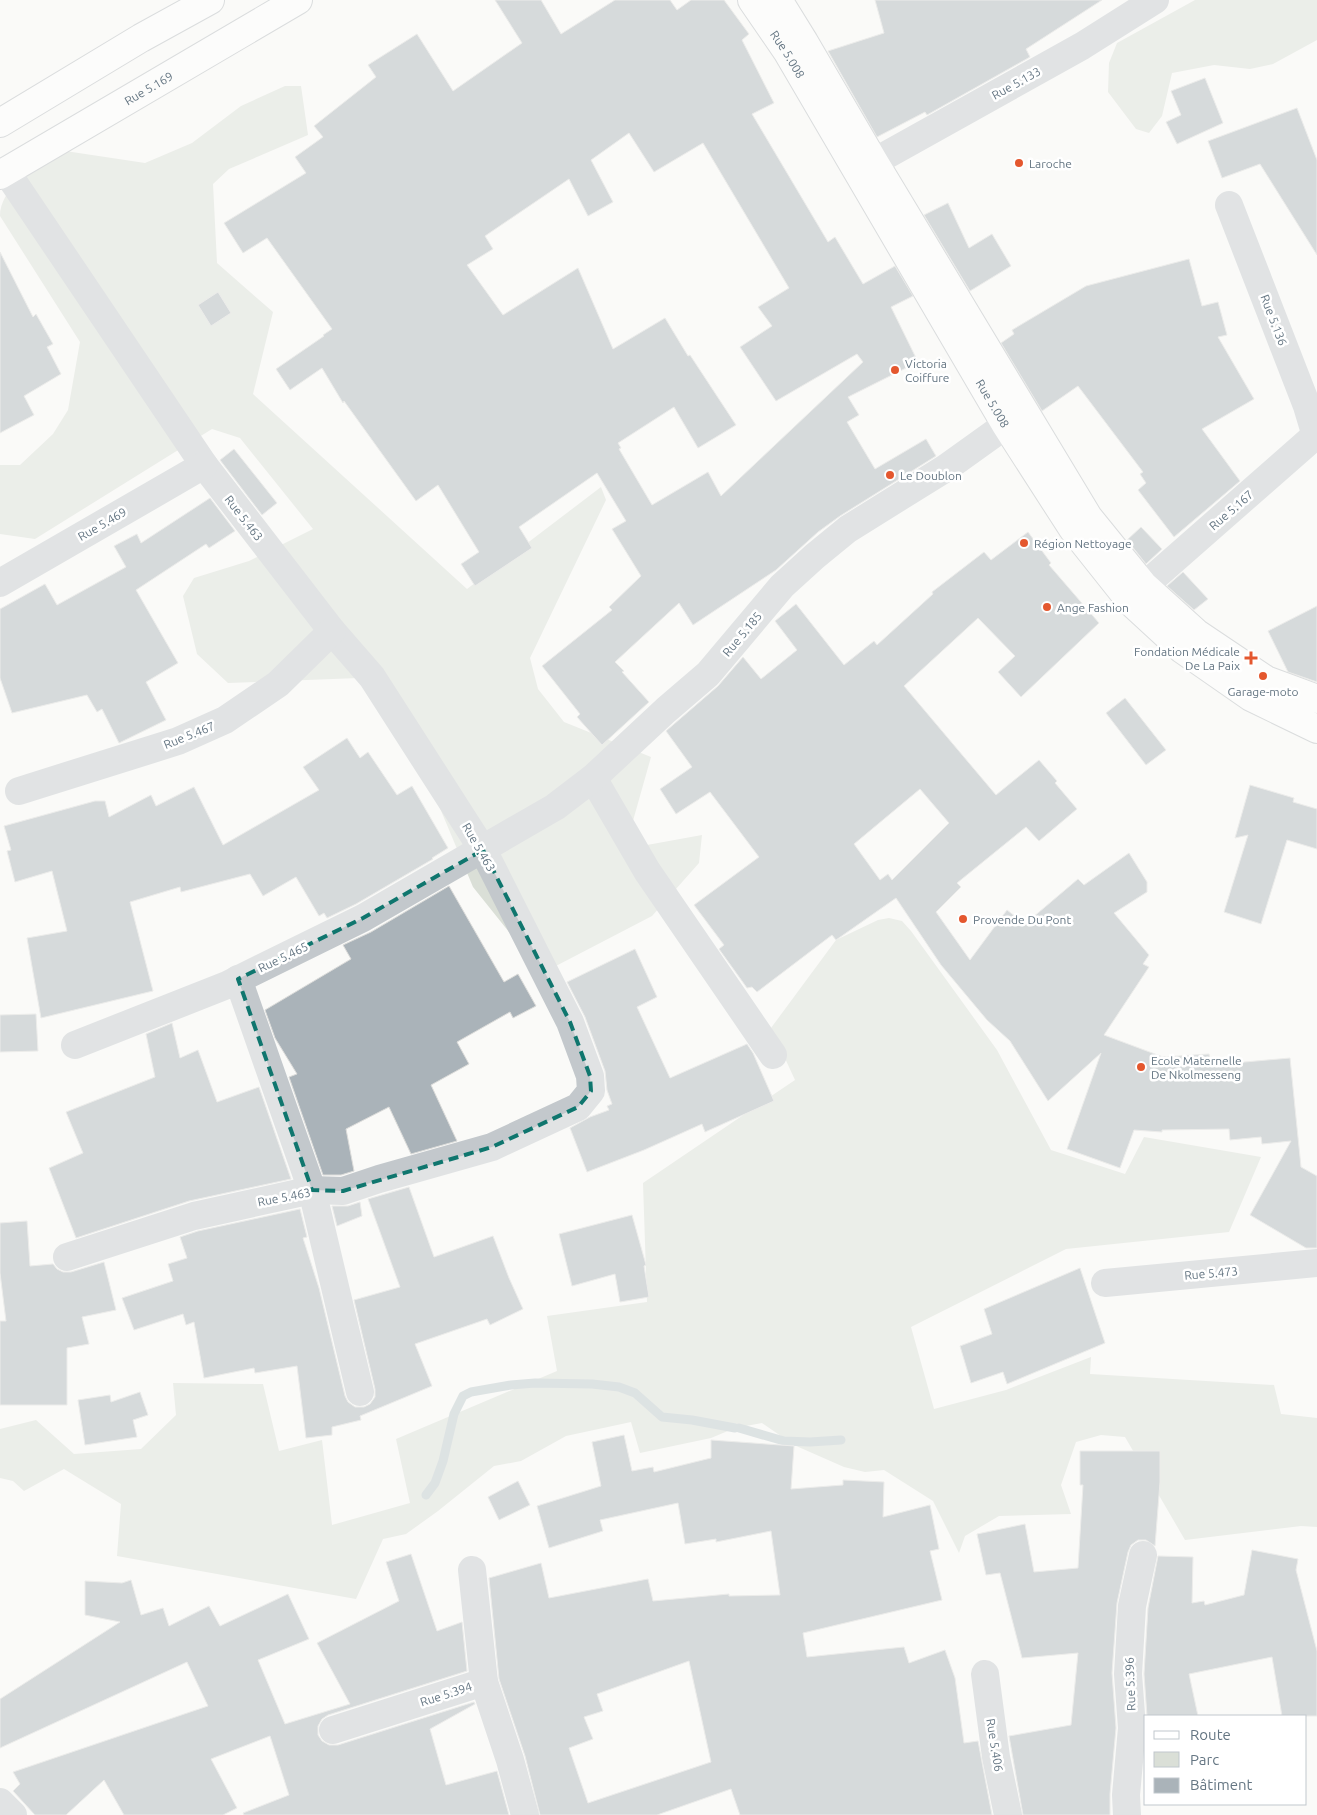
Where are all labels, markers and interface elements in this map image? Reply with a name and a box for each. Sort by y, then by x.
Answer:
street label: Rue 5.008 [768,28,808,80]
street label: Rue 5.133 [989,64,1043,102]
street label: Rue 5.169 [122,69,175,107]
marker: Laroche [1013,157,1025,169]
place label: Laroche [1029,157,1072,170]
street label: Rue 5.136 [1258,293,1290,348]
place label: Victoria Coiffure [905,357,949,384]
marker: Victoria Coiffure [889,364,901,376]
street label: Rue 5.008 [974,377,1013,430]
marker: Le Doublon [884,469,896,481]
place label: Le Doublon [900,469,962,482]
street label: Rue 5.167 [1206,487,1256,533]
street label: Rue 5.463 [222,493,266,543]
street label: Rue 5.469 [75,505,129,543]
marker: Région Nettoyage [1018,537,1030,549]
place label: Région Nettoyage [1034,537,1132,550]
marker: Ange Fashion [1041,601,1053,613]
place label: Ange Fashion [1057,601,1129,614]
street label: Rue 5.185 [720,609,764,659]
place label: Fondation Médicale De La Paix [1134,645,1240,672]
marker: Fondation Médicale De La Paix [1244,651,1258,665]
marker: Garage-moto [1257,670,1269,682]
place label: Garage-moto [1228,685,1298,698]
street label: Rue 5.467 [162,719,216,751]
street label: Rue 5.463 [460,820,498,874]
marker: Provende Du Pont [957,913,969,925]
place label: Provende Du Pont [973,913,1071,926]
street label: Rue 5.465 [256,939,310,975]
place label: Ecole Maternelle De Nkolmesseng [1151,1054,1242,1081]
marker: Ecole Maternelle De Nkolmesseng [1135,1061,1147,1073]
street label: Rue 5.463 [256,1185,312,1209]
street label: Rue 5.473 [1184,1264,1238,1282]
street label: Rue 5.396 [1123,1657,1137,1711]
street label: Rue 5.394 [418,1679,474,1708]
legend [1144,1715,1307,1805]
street label: Rue 5.406 [984,1717,1006,1773]
text: Route [1190,1726,1231,1743]
text: Parc [1190,1751,1219,1768]
text: Bâtiment [1190,1776,1253,1793]

